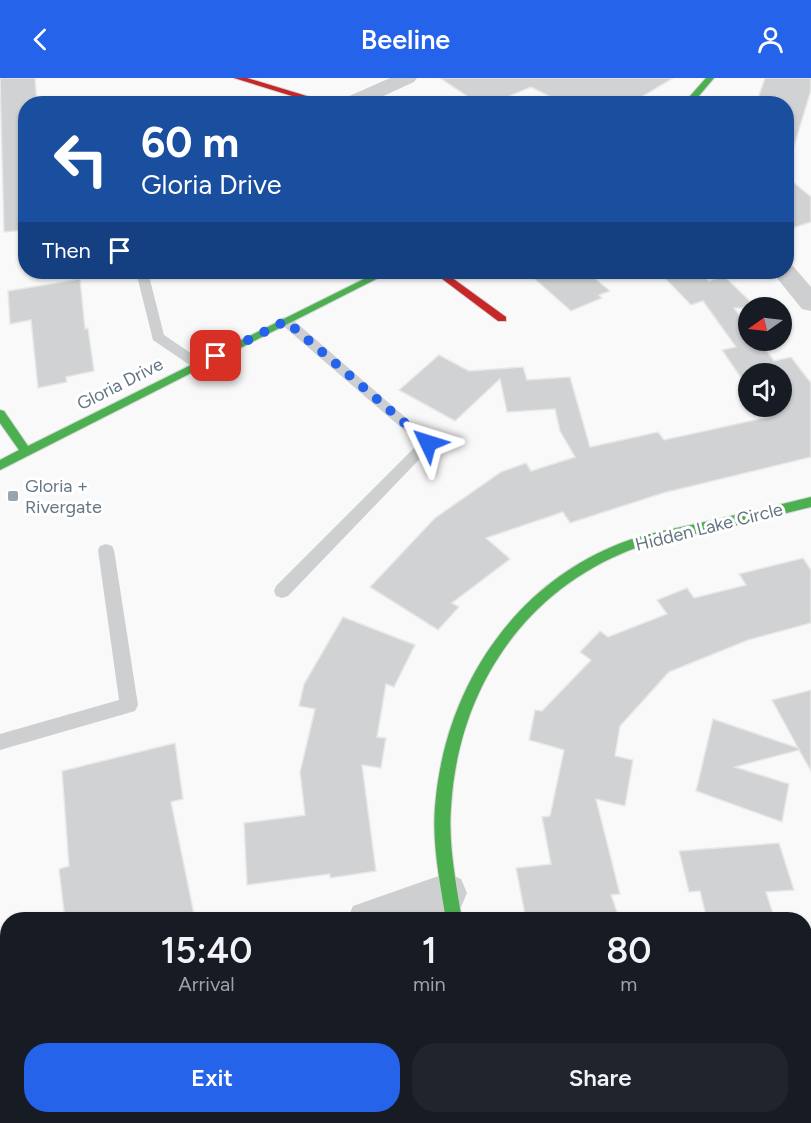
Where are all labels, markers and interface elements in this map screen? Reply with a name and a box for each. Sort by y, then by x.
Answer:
icon: back [24,23,57,56]
text: Beeline [361,23,450,56]
icon: person [754,23,787,56]
text: 60 m [141,117,239,168]
icon: left [42,120,120,198]
text: Gloria Drive [141,168,281,201]
icon: arrive [103,234,136,267]
text: Then [42,237,91,264]
north arrow [738,297,792,351]
map controls [738,297,792,417]
pin [190,330,241,381]
icon: arrive [199,339,232,372]
street label: Gloria Drive [73,353,167,415]
button: sound [738,363,792,417]
position arrow [396,411,460,475]
place label: Gloria + Rivergate [25,475,102,518]
marker: Gloria + Rivergate [6,489,20,503]
street label: Hidden Lake Circle [633,498,785,556]
text: 15:40 [161,929,252,972]
text: 1 [422,929,437,972]
text: 80 [606,929,652,972]
text: Arrival [178,972,235,996]
text: min [413,972,446,996]
text: m [620,972,637,996]
button: Exit [24,1043,400,1112]
button: Share [412,1043,788,1112]

